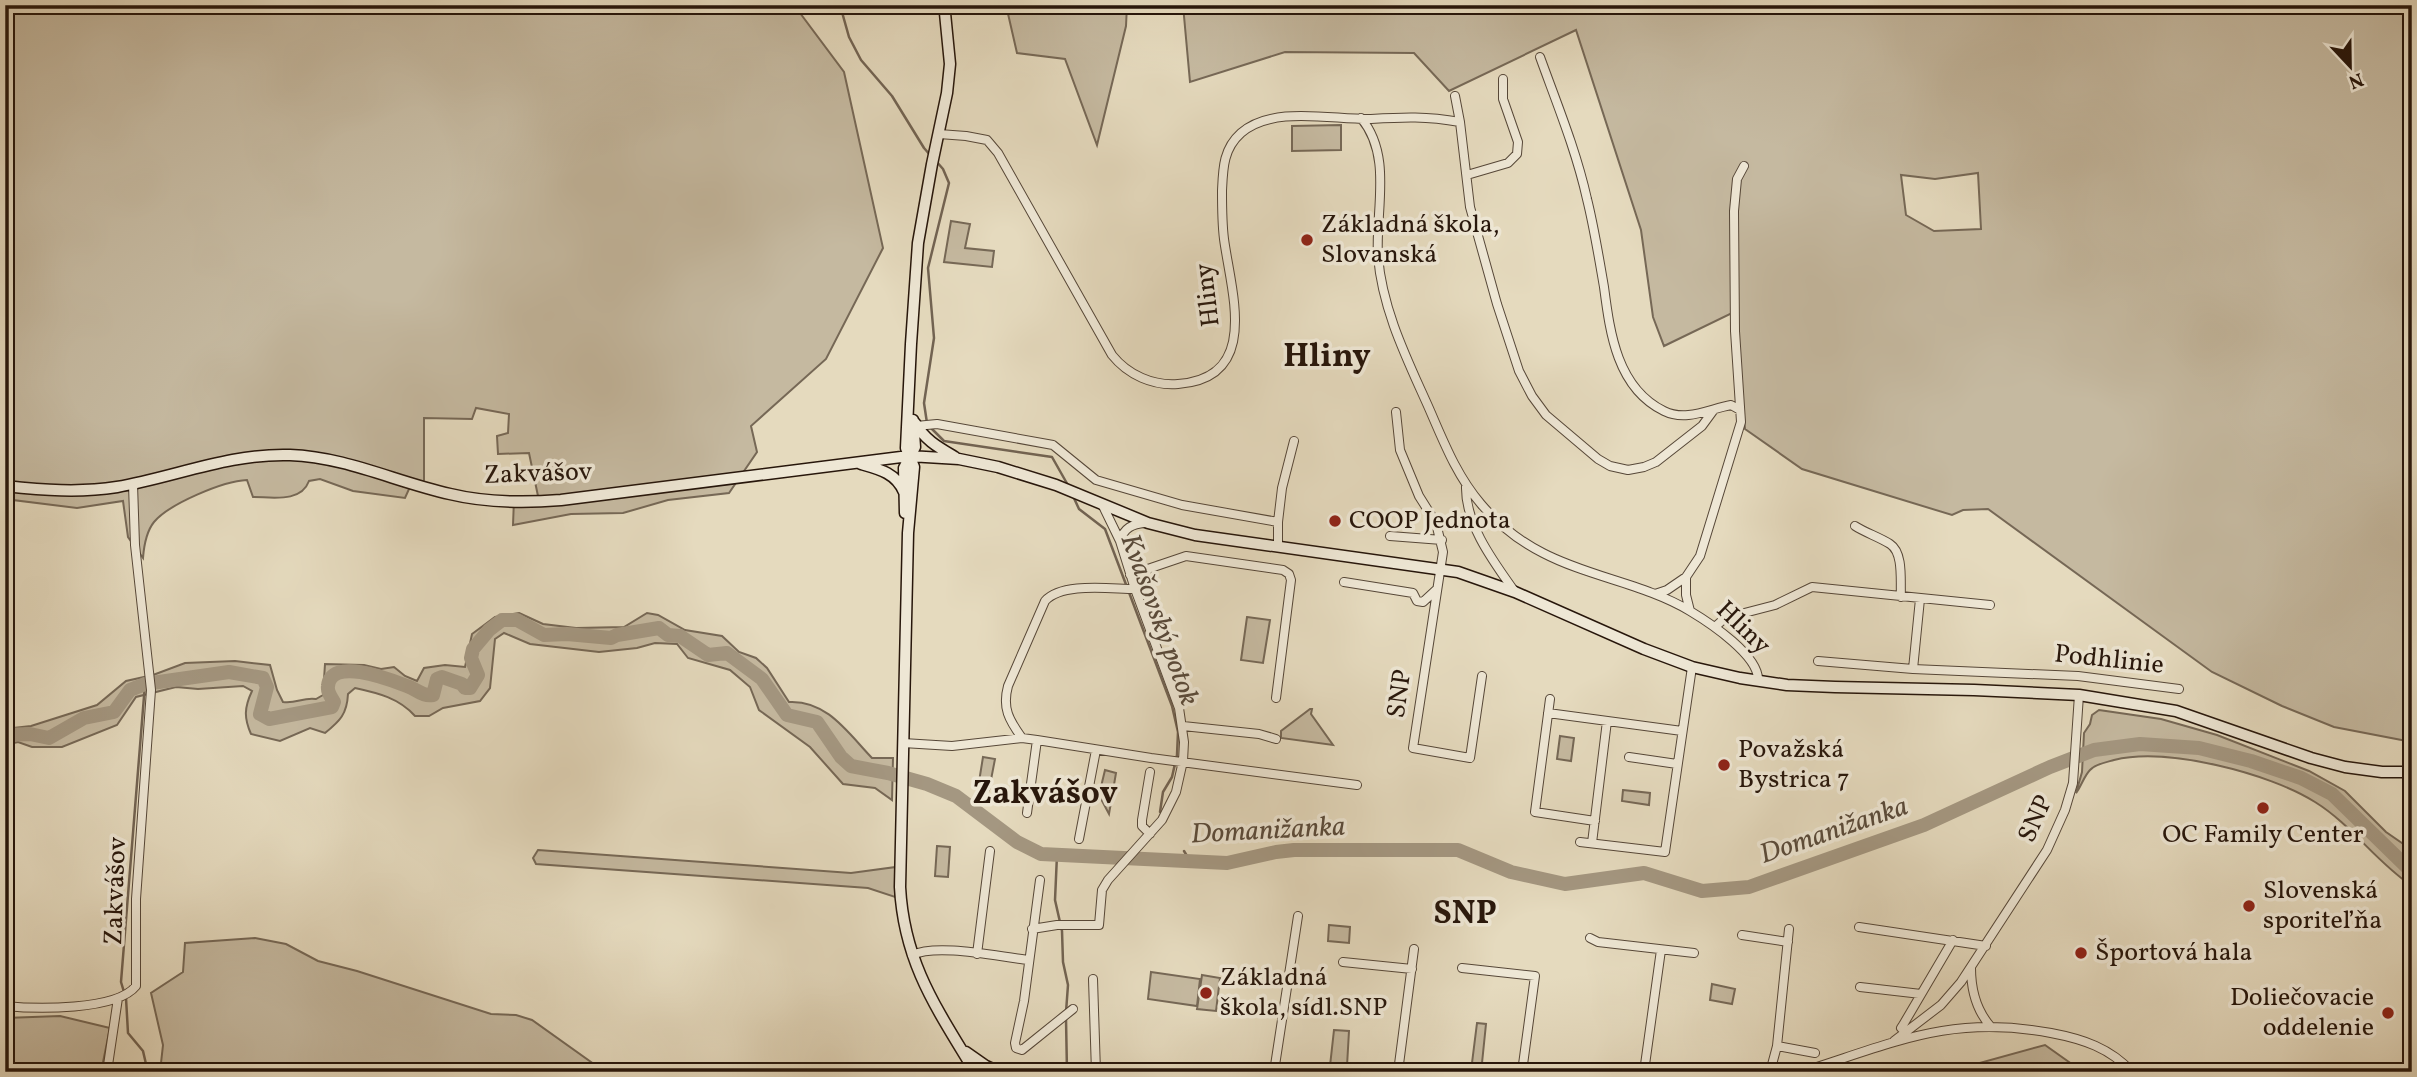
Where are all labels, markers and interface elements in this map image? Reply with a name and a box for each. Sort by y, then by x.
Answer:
north arrow [2316,32,2386,102]
text: N [2344,65,2367,95]
place label: Základná škola, Slovanská [1321,207,1500,273]
marker: Základná škola, Slovanská [1299,232,1315,248]
street label: Hliny [1186,261,1230,329]
district label: Hliny [1283,335,1371,381]
street label: Zakvášov [483,454,593,494]
place label: COOP Jednota [1349,503,1511,539]
marker: COOP Jednota [1327,513,1343,529]
water label: Kvašovský potok [1110,529,1208,711]
street label: Hliny [1708,593,1778,663]
street label: Podhlinie [2052,636,2166,684]
street label: SNP [1379,667,1421,721]
place label: Považská Bystrica 7 [1738,732,1850,798]
marker: Považská Bystrica 7 [1716,757,1732,773]
district label: Zakvášov [972,772,1118,818]
water label: Domanižanka [1755,787,1913,875]
street label: SNP [2010,789,2062,849]
marker: OC Family Center [2255,800,2271,816]
water label: Domanižanka [1190,807,1346,855]
place label: OC Family Center [2162,817,2364,853]
street label: Zakvášov [96,836,136,946]
place label: Slovenská sporiteľňa [2263,873,2382,939]
district label: SNP [1433,892,1497,938]
marker: Slovenská sporiteľňa [2241,898,2257,914]
place label: Športová hala [2095,935,2252,971]
marker: Športová hala [2073,945,2089,961]
place label: Základná škola, sídl.SNP [1220,960,1387,1026]
place label: Doliečovacie oddelenie [2230,980,2374,1046]
marker: Základná škola, sídl.SNP [1198,985,1214,1001]
marker: Doliečovacie oddelenie [2380,1005,2396,1021]

